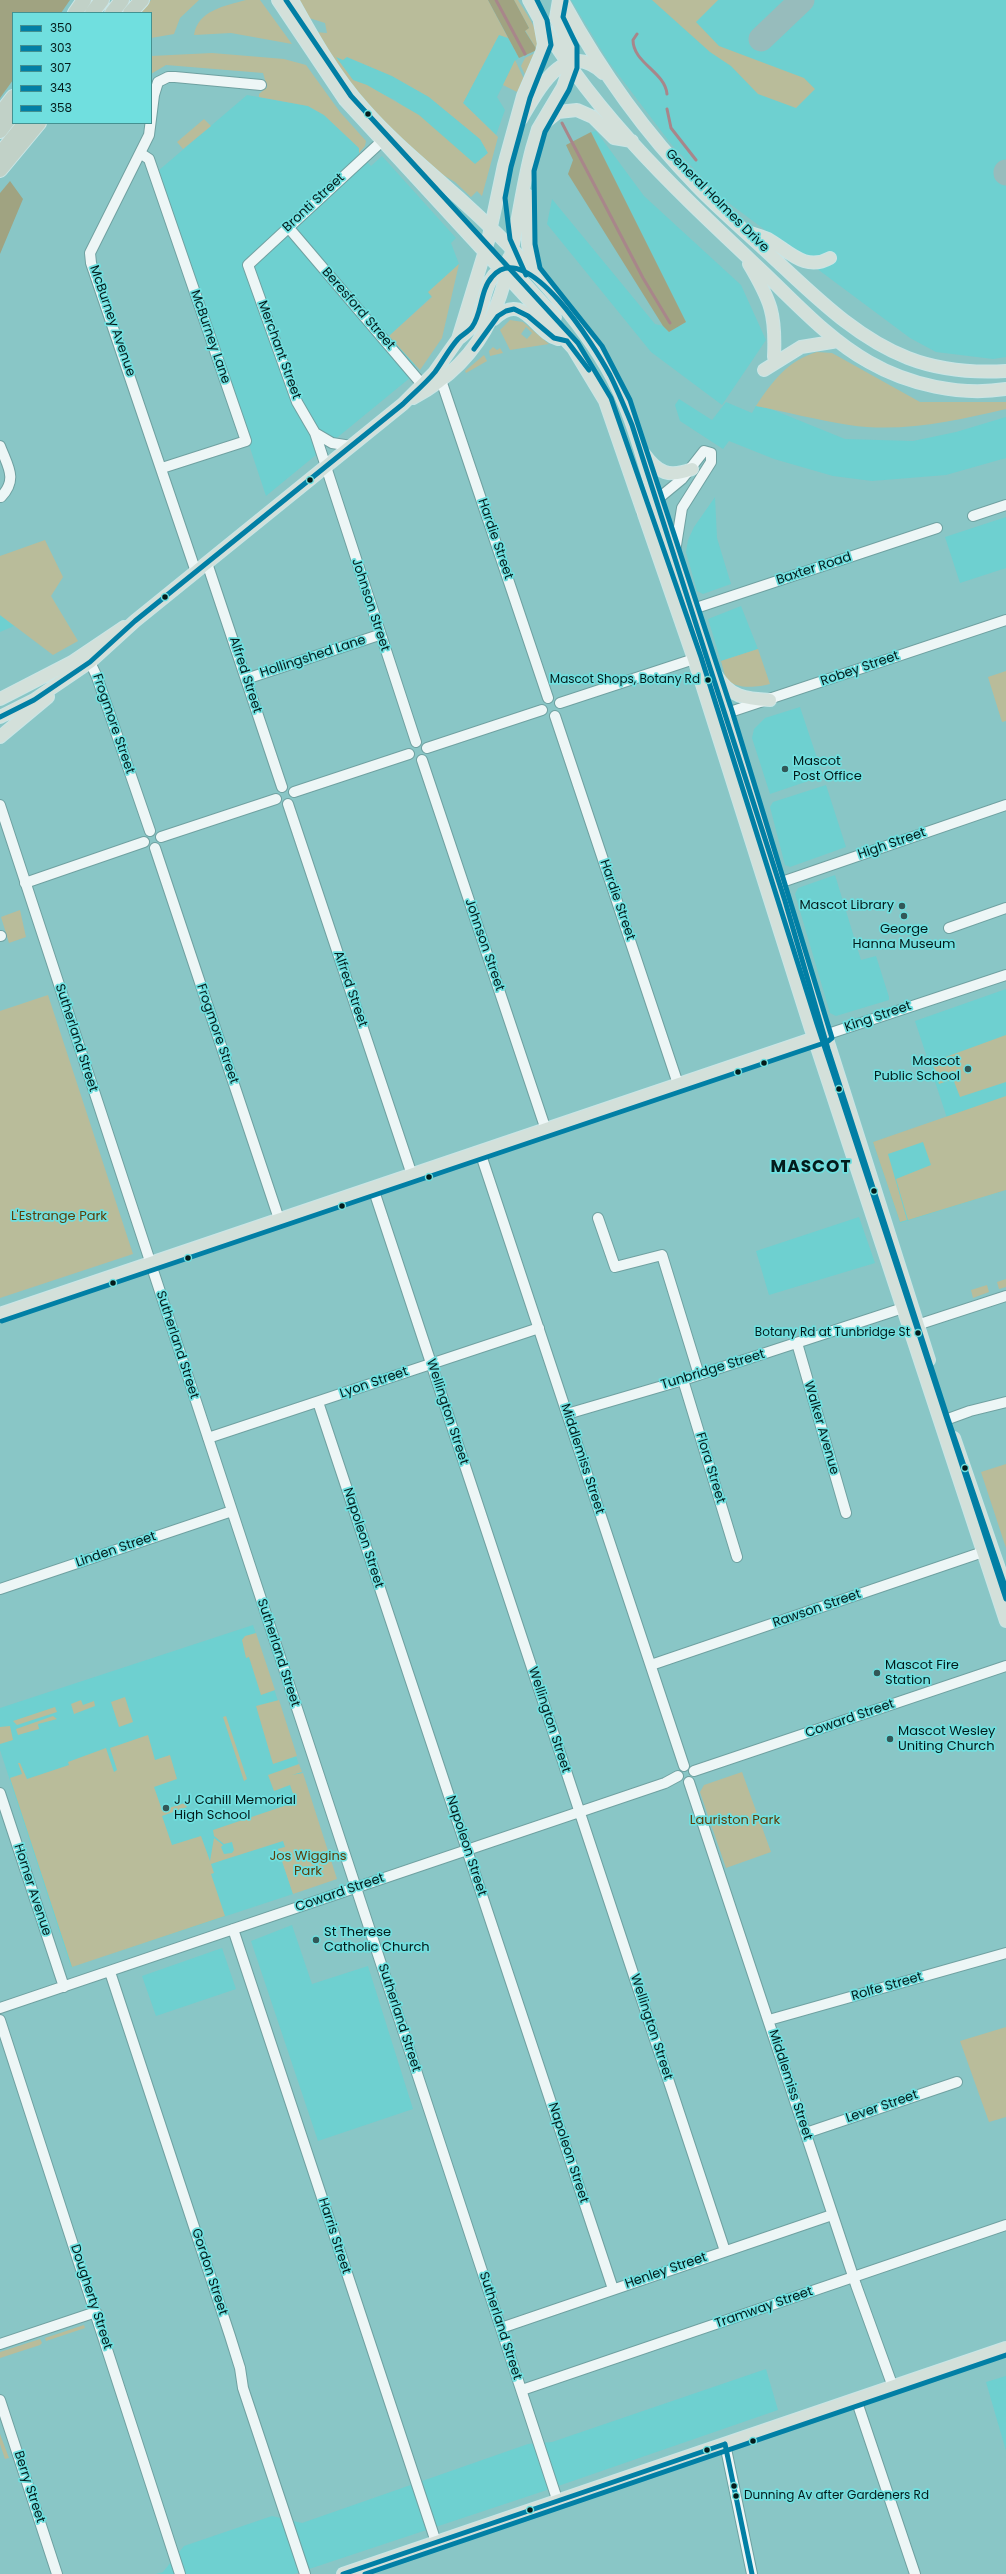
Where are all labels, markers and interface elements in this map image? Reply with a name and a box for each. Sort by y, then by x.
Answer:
legend [12,12,152,124]
text: 350 [50,19,72,36]
text: 303 [50,39,72,56]
text: 307 [50,59,71,76]
text: 343 [50,79,72,96]
text: 358 [50,99,72,116]
unlabelled marker [363,109,373,119]
street label: General Holmes Drive [662,146,772,256]
street label: Bronti Street [280,170,348,236]
street label: McBurney Avenue [86,264,138,378]
street label: Beresford Street [318,265,398,353]
street label: McBurney Lane [187,288,233,386]
street label: Merchant Street [254,299,304,401]
unlabelled marker [305,475,315,485]
street label: Hardie Street [474,497,516,581]
street label: Baxter Road [775,550,853,588]
street label: Johnson Street [348,557,392,653]
unlabelled marker [160,592,170,602]
street label: Hollingshed Lane [258,633,368,681]
street label: Alfred Street [225,635,265,715]
street label: Robey Street [819,648,901,690]
street label: Frogmore Street [89,672,137,776]
place label: Mascot Shops, Botany Rd [550,673,700,687]
marker: Mascot Shops, Botany Rd [703,675,713,685]
place label: Mascot Post Office [793,754,862,785]
marker: Mascot Post Office [780,764,790,774]
street label: High Street [856,825,928,863]
street label: Hardie Street [596,858,638,942]
street label: Johnson Street [461,897,507,993]
place label: Mascot Library [799,898,894,914]
marker: Mascot Library [897,901,907,911]
marker: George Hanna Museum [899,911,909,921]
place label: George Hanna Museum [853,922,955,953]
street label: Alfred Street [330,949,370,1029]
street label: Sutherland Street [51,982,101,1094]
street label: Frogmore Street [193,982,241,1086]
street label: King Street [843,998,913,1036]
place label: Mascot Public School [874,1054,960,1085]
unlabelled marker [759,1058,769,1068]
marker: Mascot Public School [963,1064,973,1074]
unlabelled marker [733,1067,743,1077]
unlabelled marker [834,1084,844,1094]
district label: MASCOT [771,1158,851,1178]
unlabelled marker [424,1172,434,1182]
unlabelled marker [869,1186,879,1196]
unlabelled marker [337,1201,347,1211]
park label: L'Estrange Park [11,1209,107,1225]
unlabelled marker [183,1253,193,1263]
unlabelled marker [108,1278,118,1288]
street label: Sutherland Street [152,1289,202,1401]
place label: Botany Rd at Tunbridge St [755,1326,910,1340]
marker: Botany Rd at Tunbridge St [913,1328,923,1338]
street label: Tunbridge Street [659,1347,767,1393]
street label: Wellington Street [423,1357,471,1467]
street label: Lyon Street [338,1364,410,1402]
street label: Walker Avenue [800,1379,842,1477]
street label: Middlemiss Street [557,1402,607,1516]
street label: Flora Street [692,1431,728,1505]
unlabelled marker [960,1463,970,1473]
street label: Napoleon Street [339,1486,387,1590]
street label: Linden Street [74,1529,158,1571]
street label: Rawson Street [771,1587,863,1631]
street label: Sutherland Street [253,1597,303,1709]
place label: Mascot Fire Station [885,1658,959,1689]
street label: Wellington Street [525,1665,573,1775]
marker: Mascot Fire Station [872,1668,882,1678]
street label: Coward Street [804,1696,896,1742]
place label: Mascot Wesley Uniting Church [898,1724,995,1755]
marker: Mascot Wesley Uniting Church [885,1734,895,1744]
place label: J J Cahill Memorial High School [174,1793,296,1824]
street label: Napoleon Street [442,1794,490,1898]
marker: J J Cahill Memorial High School [161,1803,171,1813]
park label: Lauriston Park [690,1813,780,1829]
street label: Horner Avenue [10,1842,54,1938]
park label: Jos Wiggins Park [269,1849,347,1880]
street label: Coward Street [294,1870,386,1916]
place label: St Therese Catholic Church [324,1925,430,1956]
marker: St Therese Catholic Church [311,1935,321,1945]
street label: Sutherland Street [374,1962,424,2074]
street label: Rolfe Street [850,1969,924,2005]
street label: Wellington Street [627,1972,675,2082]
street label: Middlemiss Street [765,2028,815,2142]
street label: Lever Street [844,2087,920,2127]
street label: Napoleon Street [544,2101,592,2205]
street label: Harris Street [314,2196,354,2276]
street label: Gordon Street [188,2227,230,2317]
street label: Dougherty Street [67,2243,115,2351]
street label: Henley Street [623,2250,709,2292]
street label: Sutherland Street [475,2270,525,2382]
street label: Tramway Street [713,2284,815,2332]
unlabelled marker [748,2436,758,2446]
unlabelled marker [702,2445,712,2455]
street label: Berry Street [10,2449,48,2525]
unlabelled marker [729,2481,739,2491]
place label: Dunning Av after Gardeners Rd [744,2489,929,2503]
marker: Dunning Av after Gardeners Rd [731,2491,741,2501]
unlabelled marker [525,2505,535,2515]

